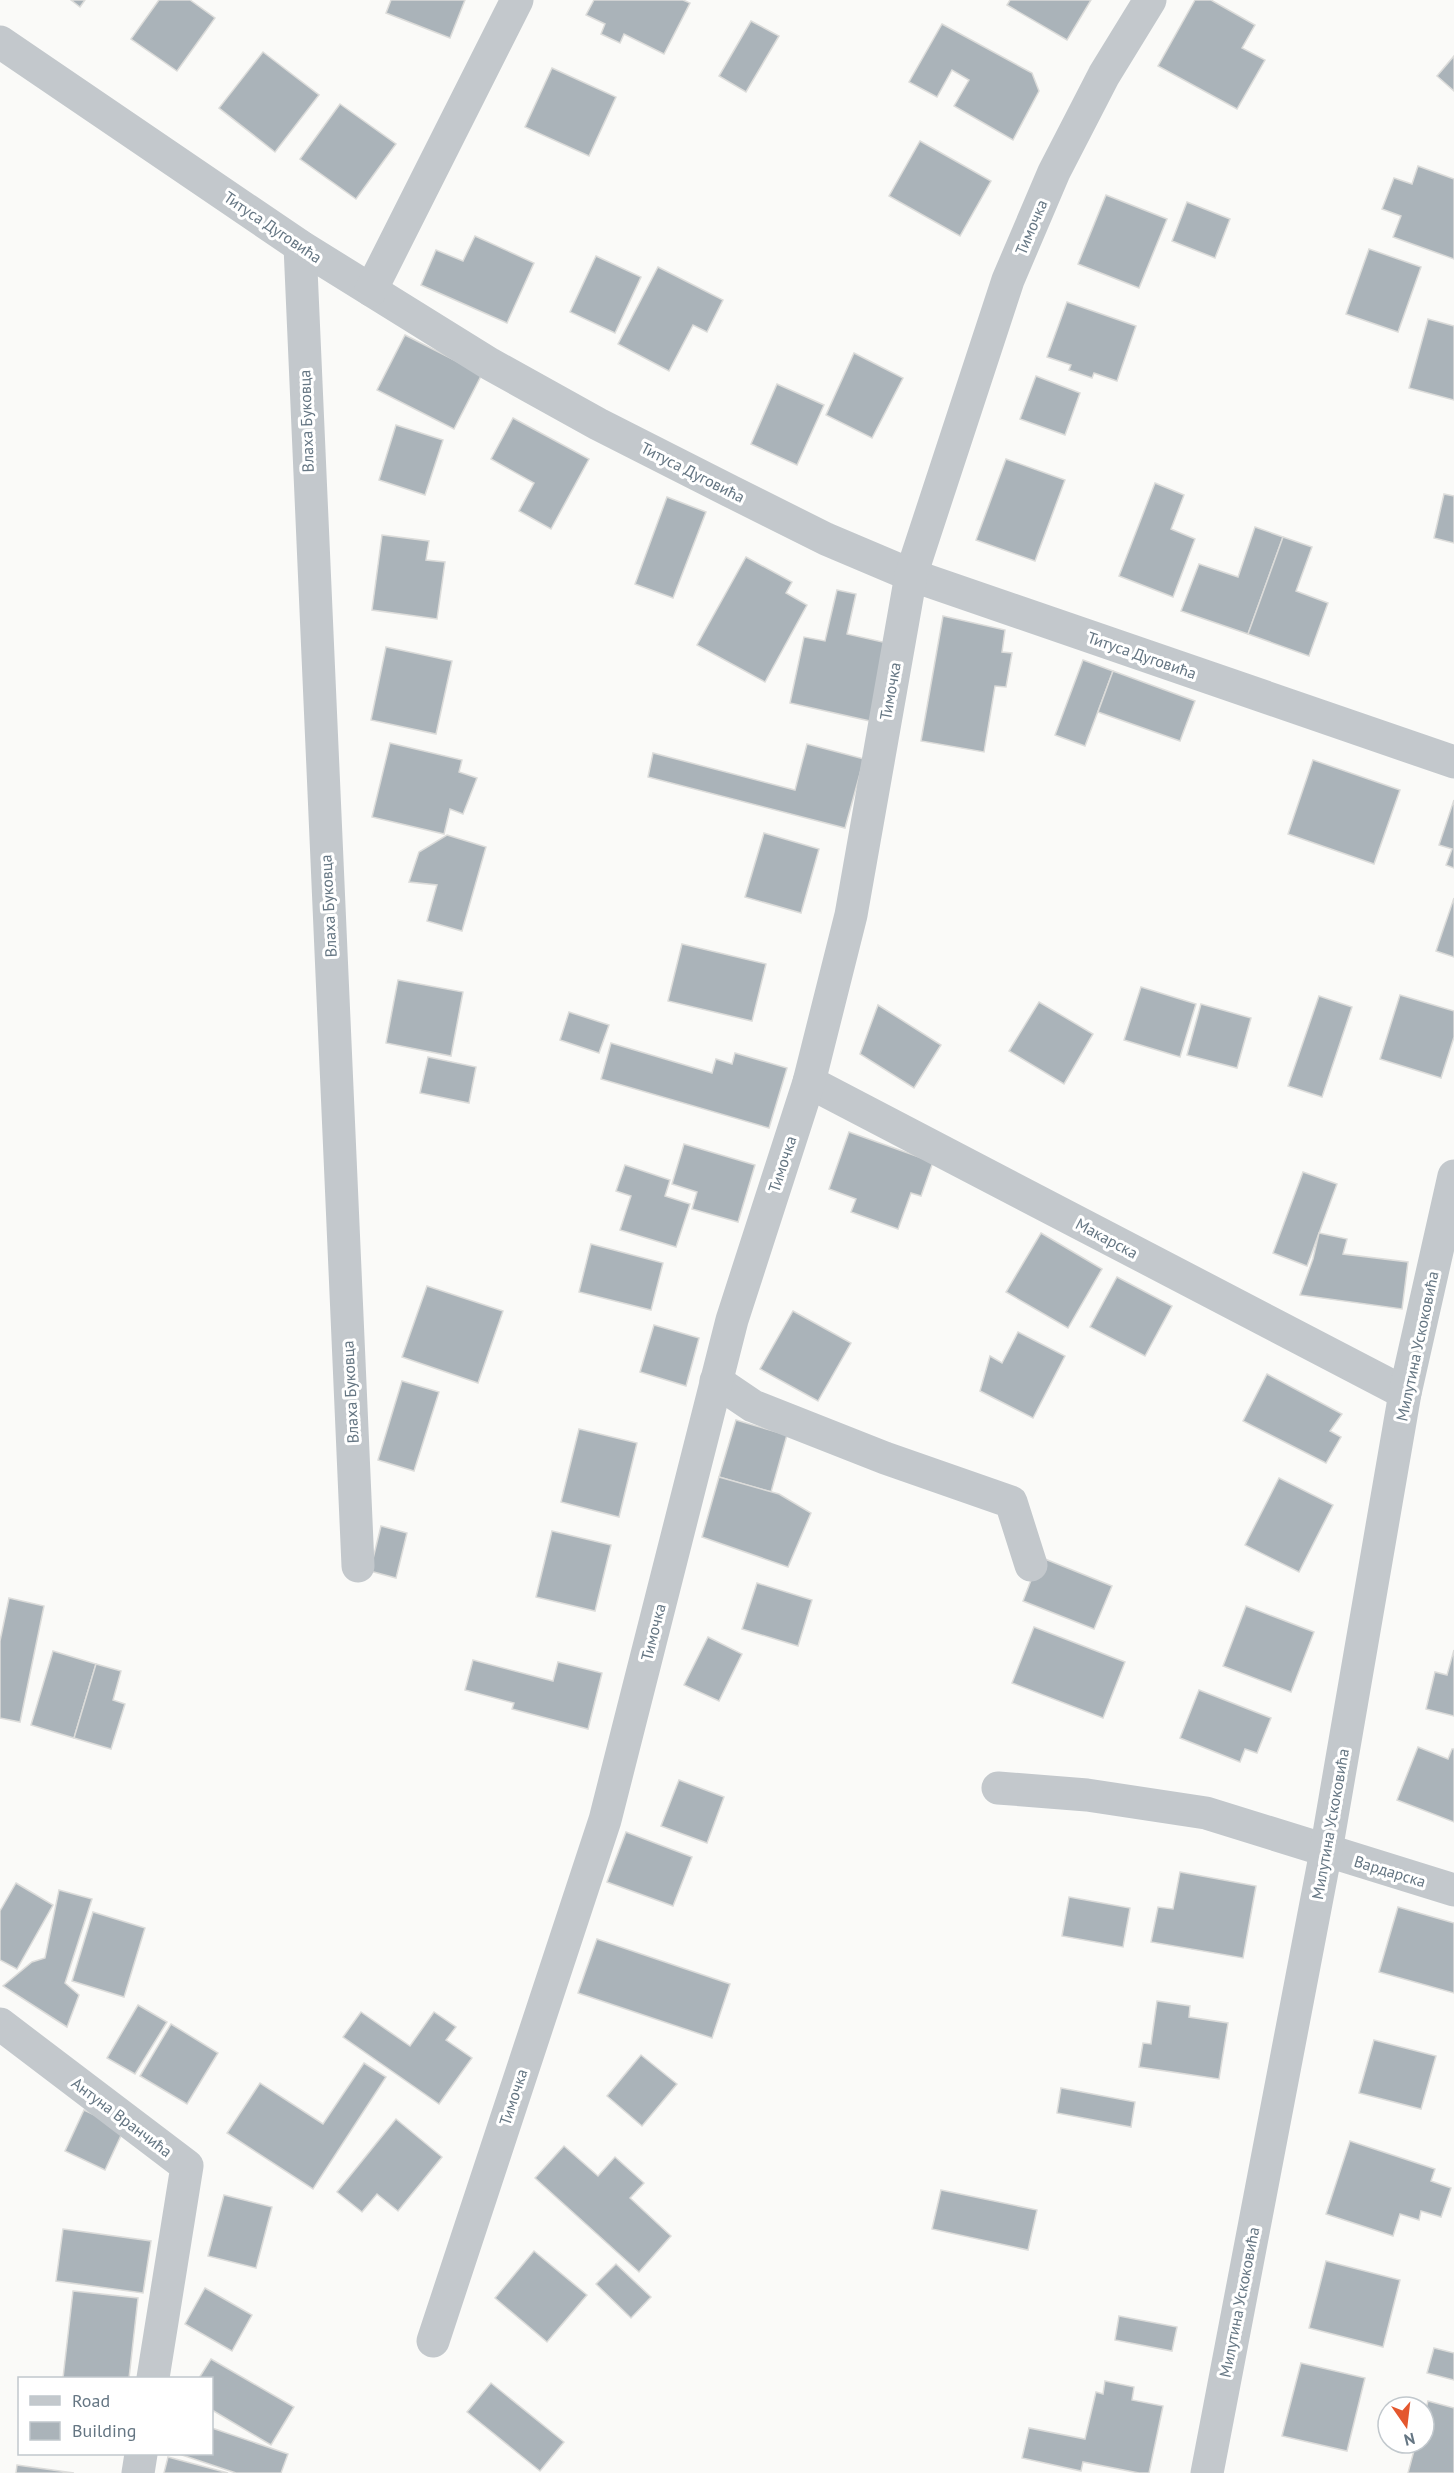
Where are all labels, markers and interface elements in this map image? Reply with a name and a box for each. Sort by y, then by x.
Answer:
street label: Титуса Дуговића [220,187,326,267]
street label: Тимочка [1010,196,1052,258]
street label: Влаха Буковца [294,369,318,473]
street label: Титуса Дуговића [638,437,748,507]
street label: Титуса Дуговића [1085,627,1199,683]
street label: Тимочка [875,661,905,721]
street label: Влаха Буковца [315,854,341,958]
street label: Тимочка [763,1133,801,1195]
street label: Макарска [1072,1213,1142,1263]
street label: Милутина Ускоковића [1391,1269,1443,1423]
street label: Влаха Буковца [337,1340,363,1444]
street label: Тимочка [636,1601,670,1663]
street label: Милутина Ускоковића [1307,1747,1353,1901]
street label: Вардарска [1352,1851,1428,1891]
street label: Тимочка [494,2066,532,2128]
street label: Антуна Вранчића [68,2073,176,2161]
street label: Милутина Ускоковића [1215,2225,1263,2379]
legend [18,2377,213,2455]
text: Road [72,2389,110,2412]
north arrow [1376,2395,1436,2455]
text: Building [72,2419,136,2442]
text: N [1402,2429,1417,2451]

